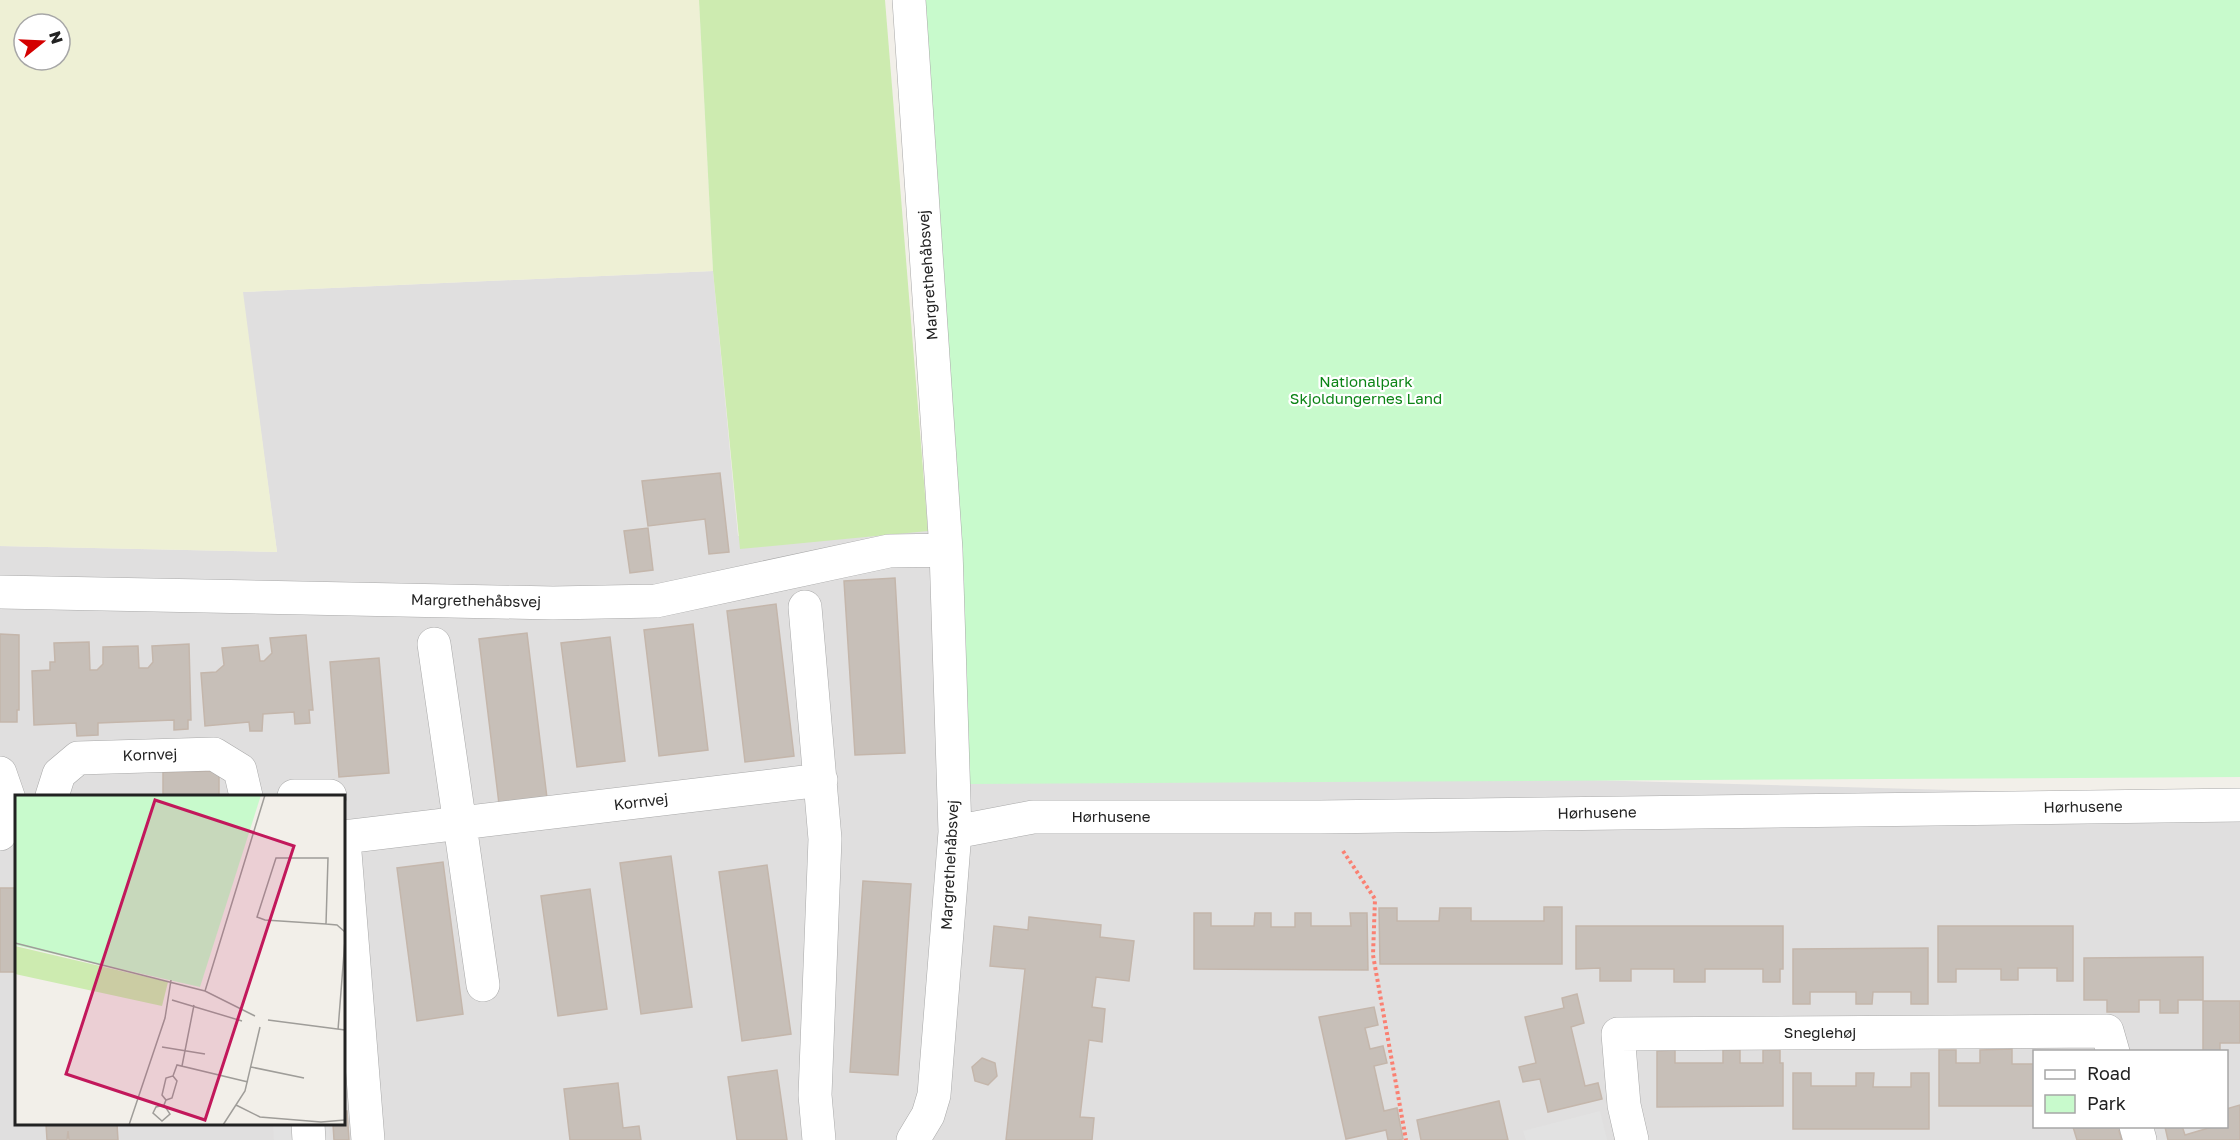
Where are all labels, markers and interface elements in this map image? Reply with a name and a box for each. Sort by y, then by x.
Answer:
north arrow [12,12,72,72]
text: N [45,28,68,46]
street label: Margrethehåbsvej [913,209,941,341]
park label: Nationalpark Skjoldungernes Land [1290,372,1442,407]
street label: Margrethehåbsvej [411,590,541,610]
street label: Kornvej [122,744,178,764]
street label: Kornvej [613,789,669,813]
inset map [15,795,345,1125]
street label: Hørhusene [2043,796,2123,816]
street label: Margrethehåbsvej [937,799,961,930]
street label: Hørhusene [1557,802,1637,822]
street label: Hørhusene [1071,807,1151,825]
street label: Sneglehøj [1784,1023,1856,1041]
legend [2033,1050,2228,1128]
text: Road [2087,1062,2131,1084]
text: Park [2087,1092,2126,1114]

